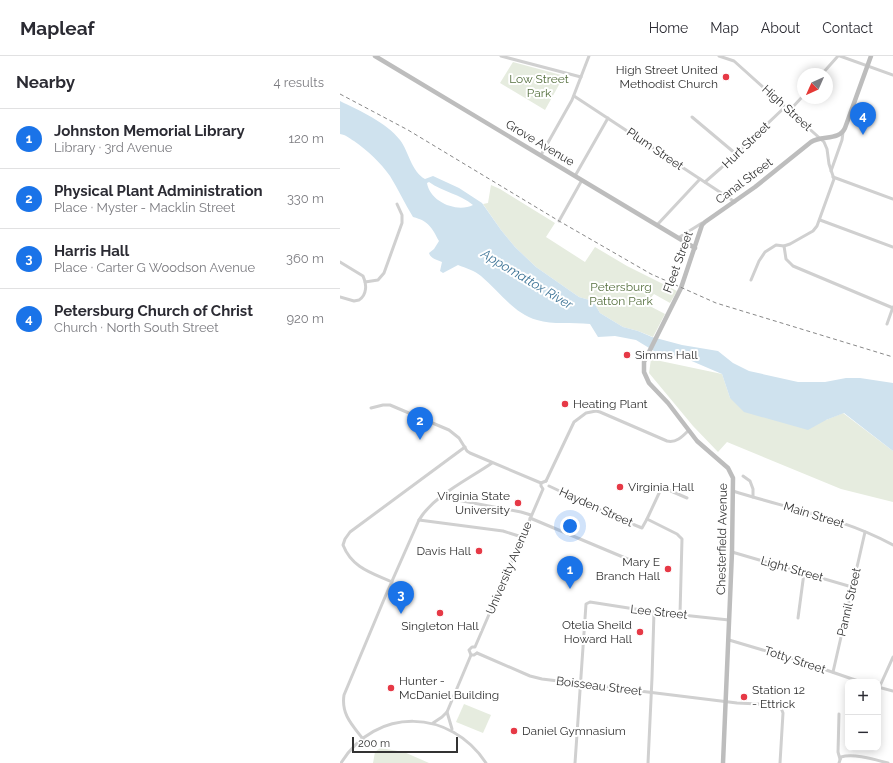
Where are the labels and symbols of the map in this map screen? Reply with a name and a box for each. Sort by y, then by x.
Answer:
place label: High Street United Methodist Church [616,63,718,91]
north arrow [797,68,833,104]
park label: Low Street Park [509,72,569,100]
marker: High Street United Methodist Church [721,72,731,82]
street label: High Street [759,82,815,134]
pin: 4 [850,102,876,135]
street label: Grove Avenue [503,117,577,169]
street label: Hurt Street [719,119,773,171]
street label: Plum Street [624,125,686,173]
street label: Canal Street [713,155,775,207]
street label: Fleet Street [660,229,696,295]
water label: Appomattox River [478,245,576,312]
park label: Petersburg Patton Park [589,280,653,308]
place label: Simms Hall [635,348,698,362]
marker: Simms Hall [622,350,632,360]
place label: Heating Plant [573,397,648,411]
marker: Heating Plant [560,399,570,409]
pin: 2 [407,407,433,440]
place label: Virginia Hall [628,480,695,494]
marker: Virginia Hall [615,482,625,492]
street label: Chesterfield Avenue [714,483,730,595]
street label: Hayden Street [557,484,635,530]
place label: Virginia State University [437,489,510,517]
marker: Virginia State University [513,498,523,508]
street label: Main Street [782,499,846,531]
your location [560,516,580,536]
street label: University Avenue [483,519,535,617]
place label: Davis Hall [416,544,472,558]
marker: Davis Hall [474,546,484,556]
street label: Light Street [759,553,825,585]
place label: Mary E Branch Hall [596,555,661,583]
pin: 1 [557,556,583,589]
marker: Mary E Branch Hall [663,564,673,574]
street label: Pannil Street [834,566,864,638]
pin: 3 [388,581,414,614]
street label: Lee Street [630,602,688,622]
marker: Singleton Hall [435,608,445,618]
place label: Otelia Sheild Howard Hall [562,618,633,646]
place label: Singleton Hall [401,619,480,633]
marker: Otelia Sheild Howard Hall [635,627,645,637]
street label: Totty Street [763,644,827,676]
place label: Hunter - McDaniel Building [399,674,499,702]
street label: Boisseau Street [555,674,643,698]
marker: Hunter - McDaniel Building [386,683,396,693]
place label: Station 12 - Ettrick [752,683,805,711]
marker: Station 12 - Ettrick [739,692,749,702]
place label: Daniel Gymnasium [522,724,626,738]
marker: Daniel Gymnasium [509,726,519,736]
scale bar [352,735,458,754]

